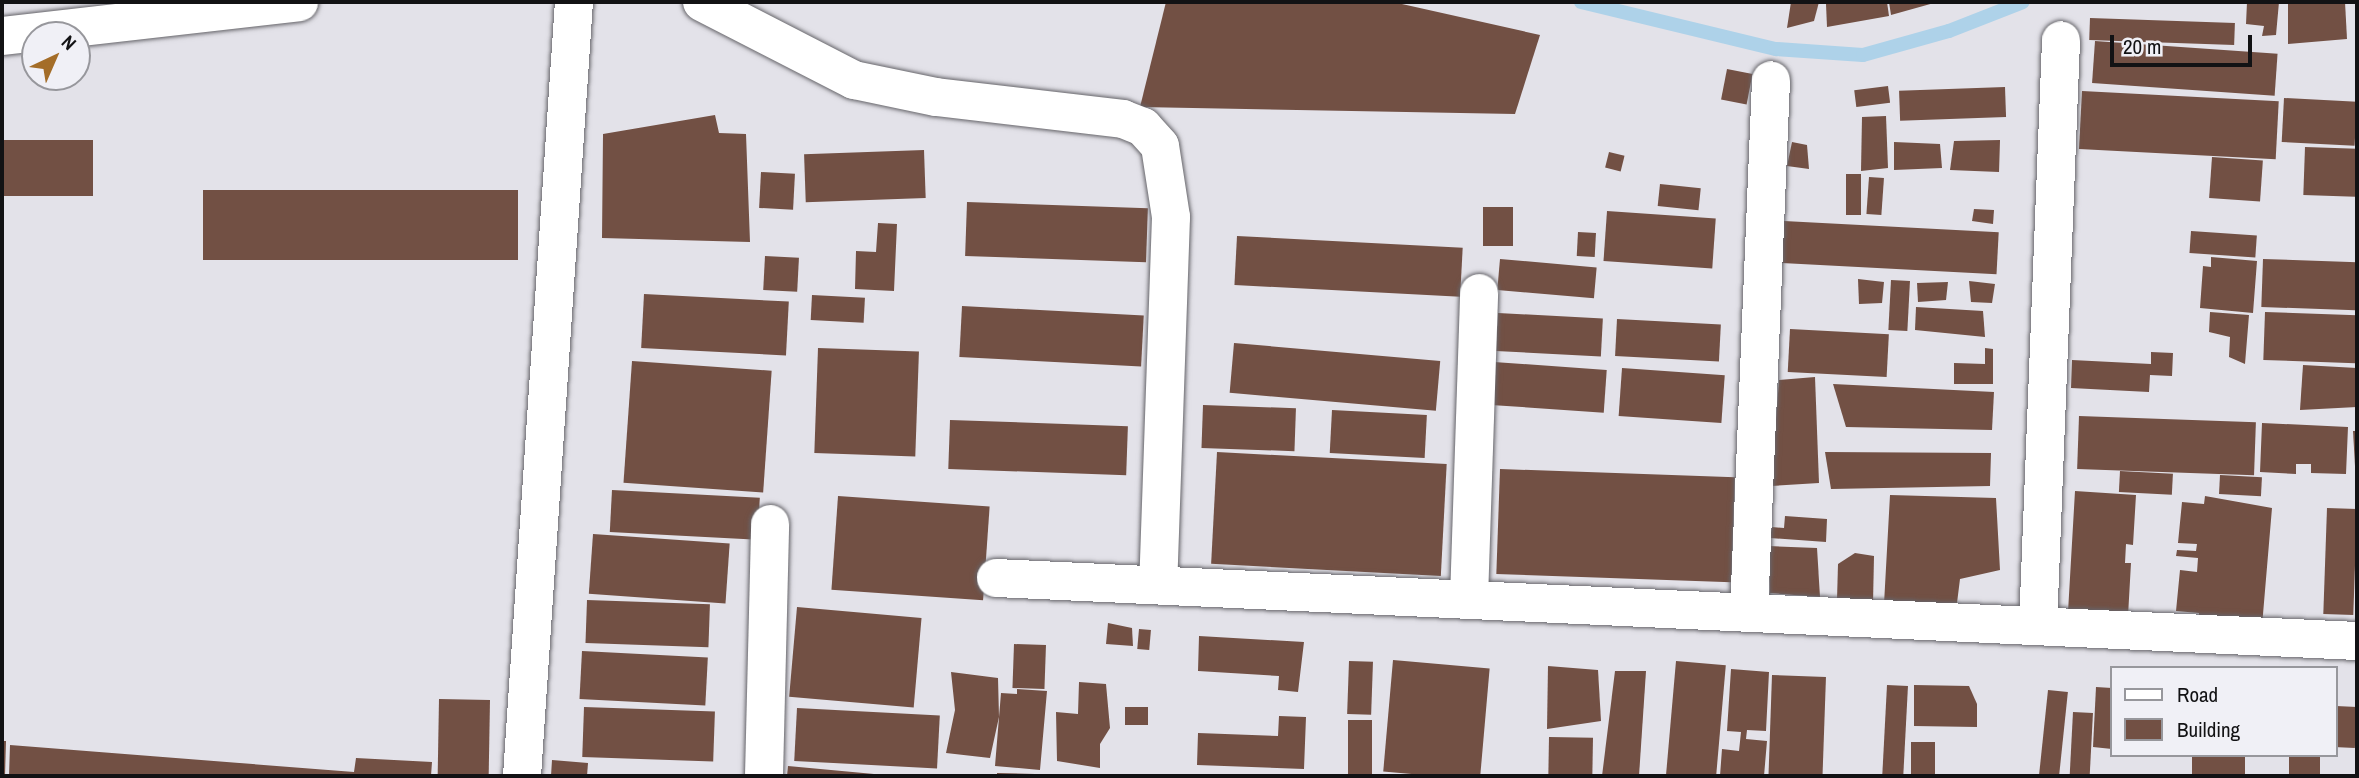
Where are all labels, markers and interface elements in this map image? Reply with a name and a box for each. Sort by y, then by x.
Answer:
north arrow [21,21,91,91]
scale bar [2114,21,2256,65]
text: N [56,29,82,56]
text: 20 m [2123,32,2161,61]
legend [2110,666,2338,757]
text: Road [2177,680,2218,709]
text: Building [2177,715,2240,744]

